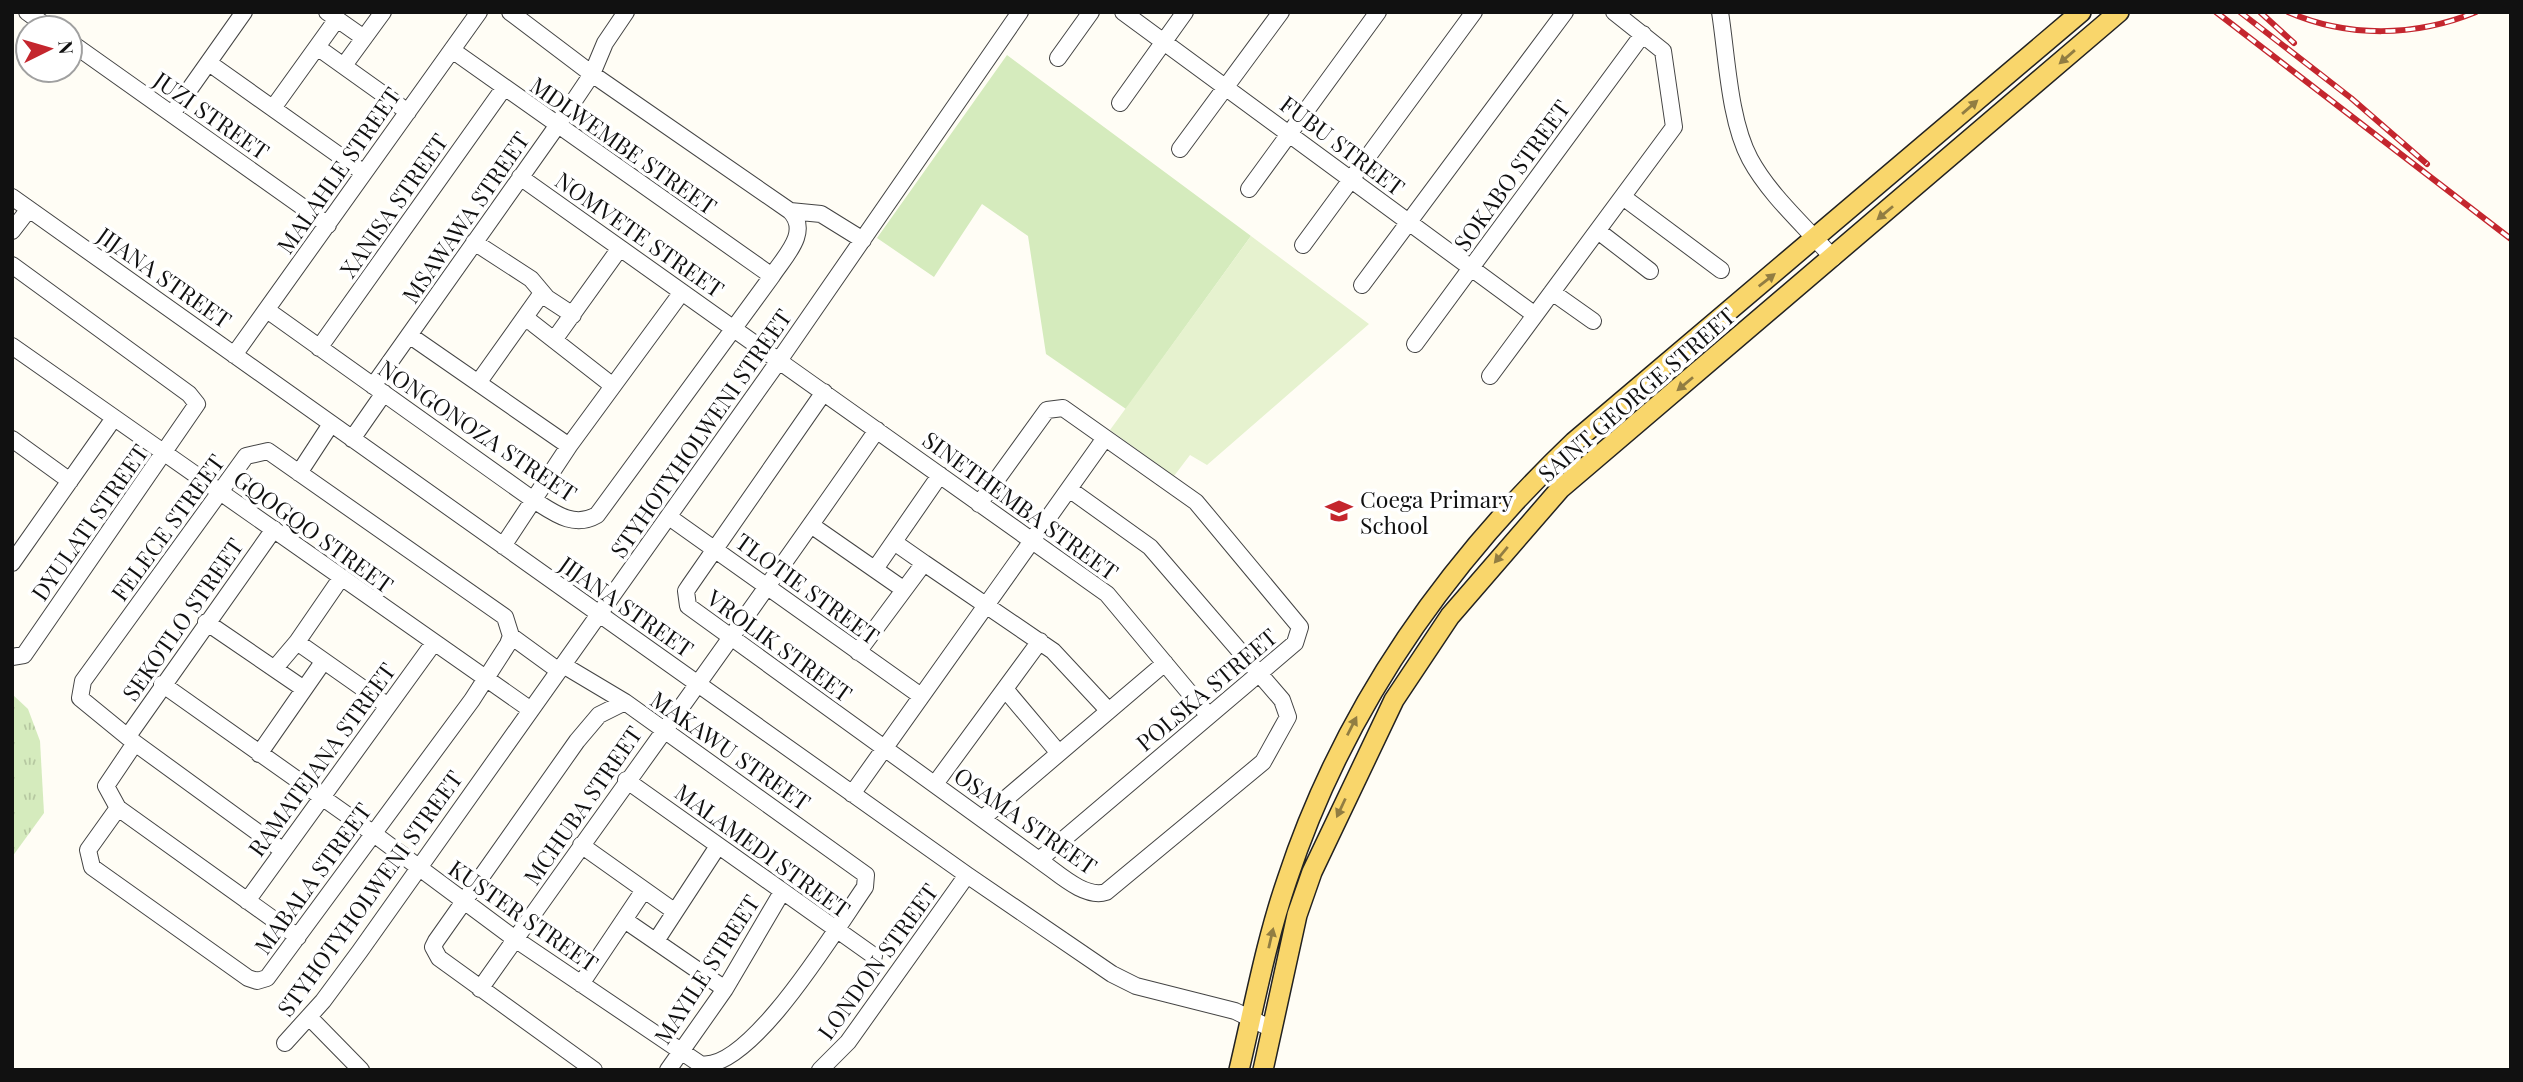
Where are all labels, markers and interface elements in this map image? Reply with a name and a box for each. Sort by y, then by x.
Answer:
north arrow [14,14,84,84]
text: N [53,39,81,56]
one-way arrow [2059,49,2076,64]
street label: JUZI STREET [147,63,276,166]
street label: MDLWEMBE STREET [525,69,723,221]
street label: MALAHLE STREET [269,81,407,259]
street label: FUBU STREET [1274,88,1412,202]
street label: SOKABO STREET [1446,93,1576,257]
one-way arrow [1961,100,1978,115]
street label: MSAWAWA STREET [394,125,536,309]
street label: XANISA STREET [332,127,454,283]
street label: NOMVETE STREET [549,164,731,304]
one-way arrow [1877,206,1895,221]
street label: JIJANA STREET [91,219,238,335]
one-way arrow [1758,272,1776,287]
street label: SAINT GEORGE STREET [1531,300,1741,488]
street label: STYHOTYHOLWENI STREET [602,303,798,563]
street label: NONGONOZA STREET [373,352,583,508]
one-way arrow [1676,376,1694,391]
street label: SINETHEMBA STREET [917,424,1125,586]
street label: DYULATI STREET [24,438,154,606]
street label: FELECE STREET [103,447,231,607]
street label: GQOGQO STREET [228,463,400,599]
place label: Coega Primary School [1360,483,1513,540]
school or university icon: Coega Primary School [1324,496,1354,526]
street label: TLOTIE STREET [730,525,886,651]
street label: SEKOTLO STREET [114,532,250,706]
one-way arrow [1493,546,1509,564]
street label: JIJANA STREET [553,548,700,664]
street label: VROLIK STREET [700,581,859,708]
street label: POLSKA STREET [1129,621,1283,757]
street label: RAMATEJANA STREET [240,656,402,862]
street label: MAKAWU STREET [645,683,817,817]
one-way arrow [1345,716,1357,736]
street label: MCHUBA STREET [516,719,648,891]
street label: OSAMA STREET [948,759,1104,881]
street label: STYHOTYHOLWENI STREET [269,764,469,1022]
street label: MALAMEDI STREET [669,776,857,924]
street label: MABALA STREET [247,796,377,960]
one-way arrow [1335,798,1347,818]
street label: KUSTER STREET [443,852,605,978]
street label: LONDON STREET [810,877,944,1045]
street label: MAYILE STREET [646,888,766,1050]
one-way arrow [1265,927,1276,949]

